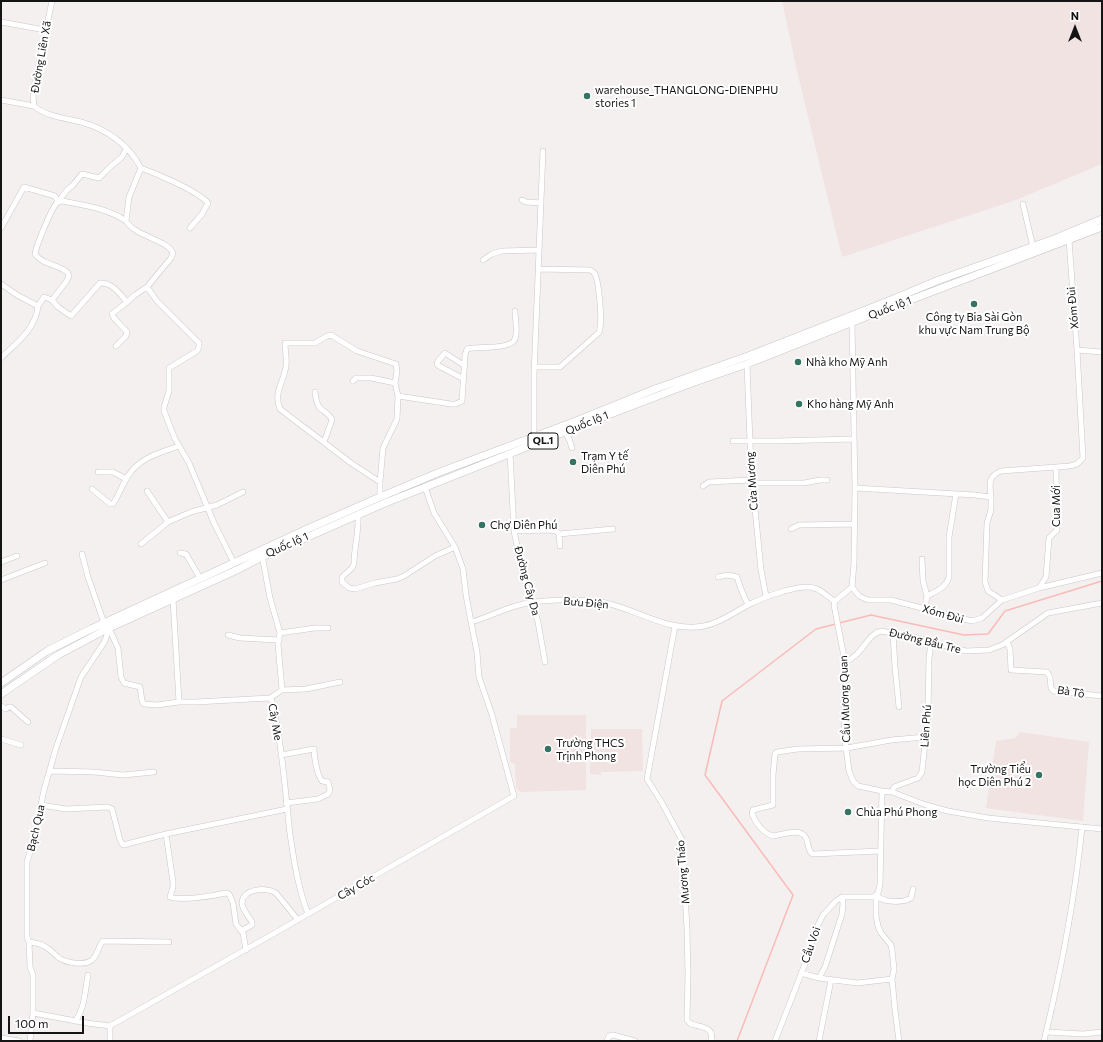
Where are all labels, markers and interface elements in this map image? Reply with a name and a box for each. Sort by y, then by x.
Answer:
north arrow [1055,8,1095,48]
text: N [1071,9,1079,22]
street label: Đường Liên Xã [28,20,54,94]
place label: warehouse_THANGLONG-DIENPHU stories 1 [595,83,778,109]
marker: warehouse_THANGLONG-DIENPHU stories 1 [582,91,592,101]
street label: Xóm Đùi [1065,286,1081,330]
street label: Quốc lộ 1 [866,294,914,322]
marker: Công ty Bia Sài Gòn khu vực Nam Trung Bộ [969,299,979,309]
place label: Công ty Bia Sài Gòn khu vực Nam Trung Bộ [918,310,1030,336]
place label: Nhà kho Mỹ Anh [806,355,888,369]
marker: Nhà kho Mỹ Anh [793,357,803,367]
place label: Kho hàng Mỹ Anh [807,397,894,411]
marker: Kho hàng Mỹ Anh [794,399,804,409]
street label: Quốc lộ 1 [563,408,611,438]
road number: QL.1 [528,433,558,449]
place label: Trạm Y tế Diên Phú [581,449,628,475]
street label: Cửa Mương [743,451,761,511]
marker: Trạm Y tế Diên Phú [568,457,578,467]
street label: Cua Mới [1049,485,1063,527]
place label: Chợ Diên Phú [490,518,557,532]
marker: Chợ Diên Phú [477,520,487,530]
street label: Quốc lộ 1 [264,530,310,560]
street label: Đường Cây Da [511,545,543,617]
street label: Bưu Điện [563,594,609,612]
street label: Xóm Đùi [921,602,965,626]
street label: Đường Bầu Tre [888,626,962,656]
street label: Cầu Mương Quan [837,655,853,743]
street label: Bà Tô [1056,683,1086,701]
street label: Cây Me [265,703,285,741]
street label: Liên Phú [918,704,934,748]
place label: Trường THCS Trịnh Phong [556,736,624,762]
marker: Trường THCS Trịnh Phong [543,744,553,754]
place label: Trường Tiểu học Diên Phú 2 [958,762,1031,788]
marker: Trường Tiểu học Diên Phú 2 [1034,770,1044,780]
street label: Bạch Qua [24,803,48,853]
place label: Chùa Phú Phong [856,805,937,819]
marker: Chùa Phú Phong [843,807,853,817]
street label: Mương Tháo [674,839,692,905]
street label: Cây Cóc [335,871,377,903]
street label: Cầu Voi [799,925,823,965]
scale bar [10,1008,86,1034]
text: 100 m [15,1016,49,1030]

